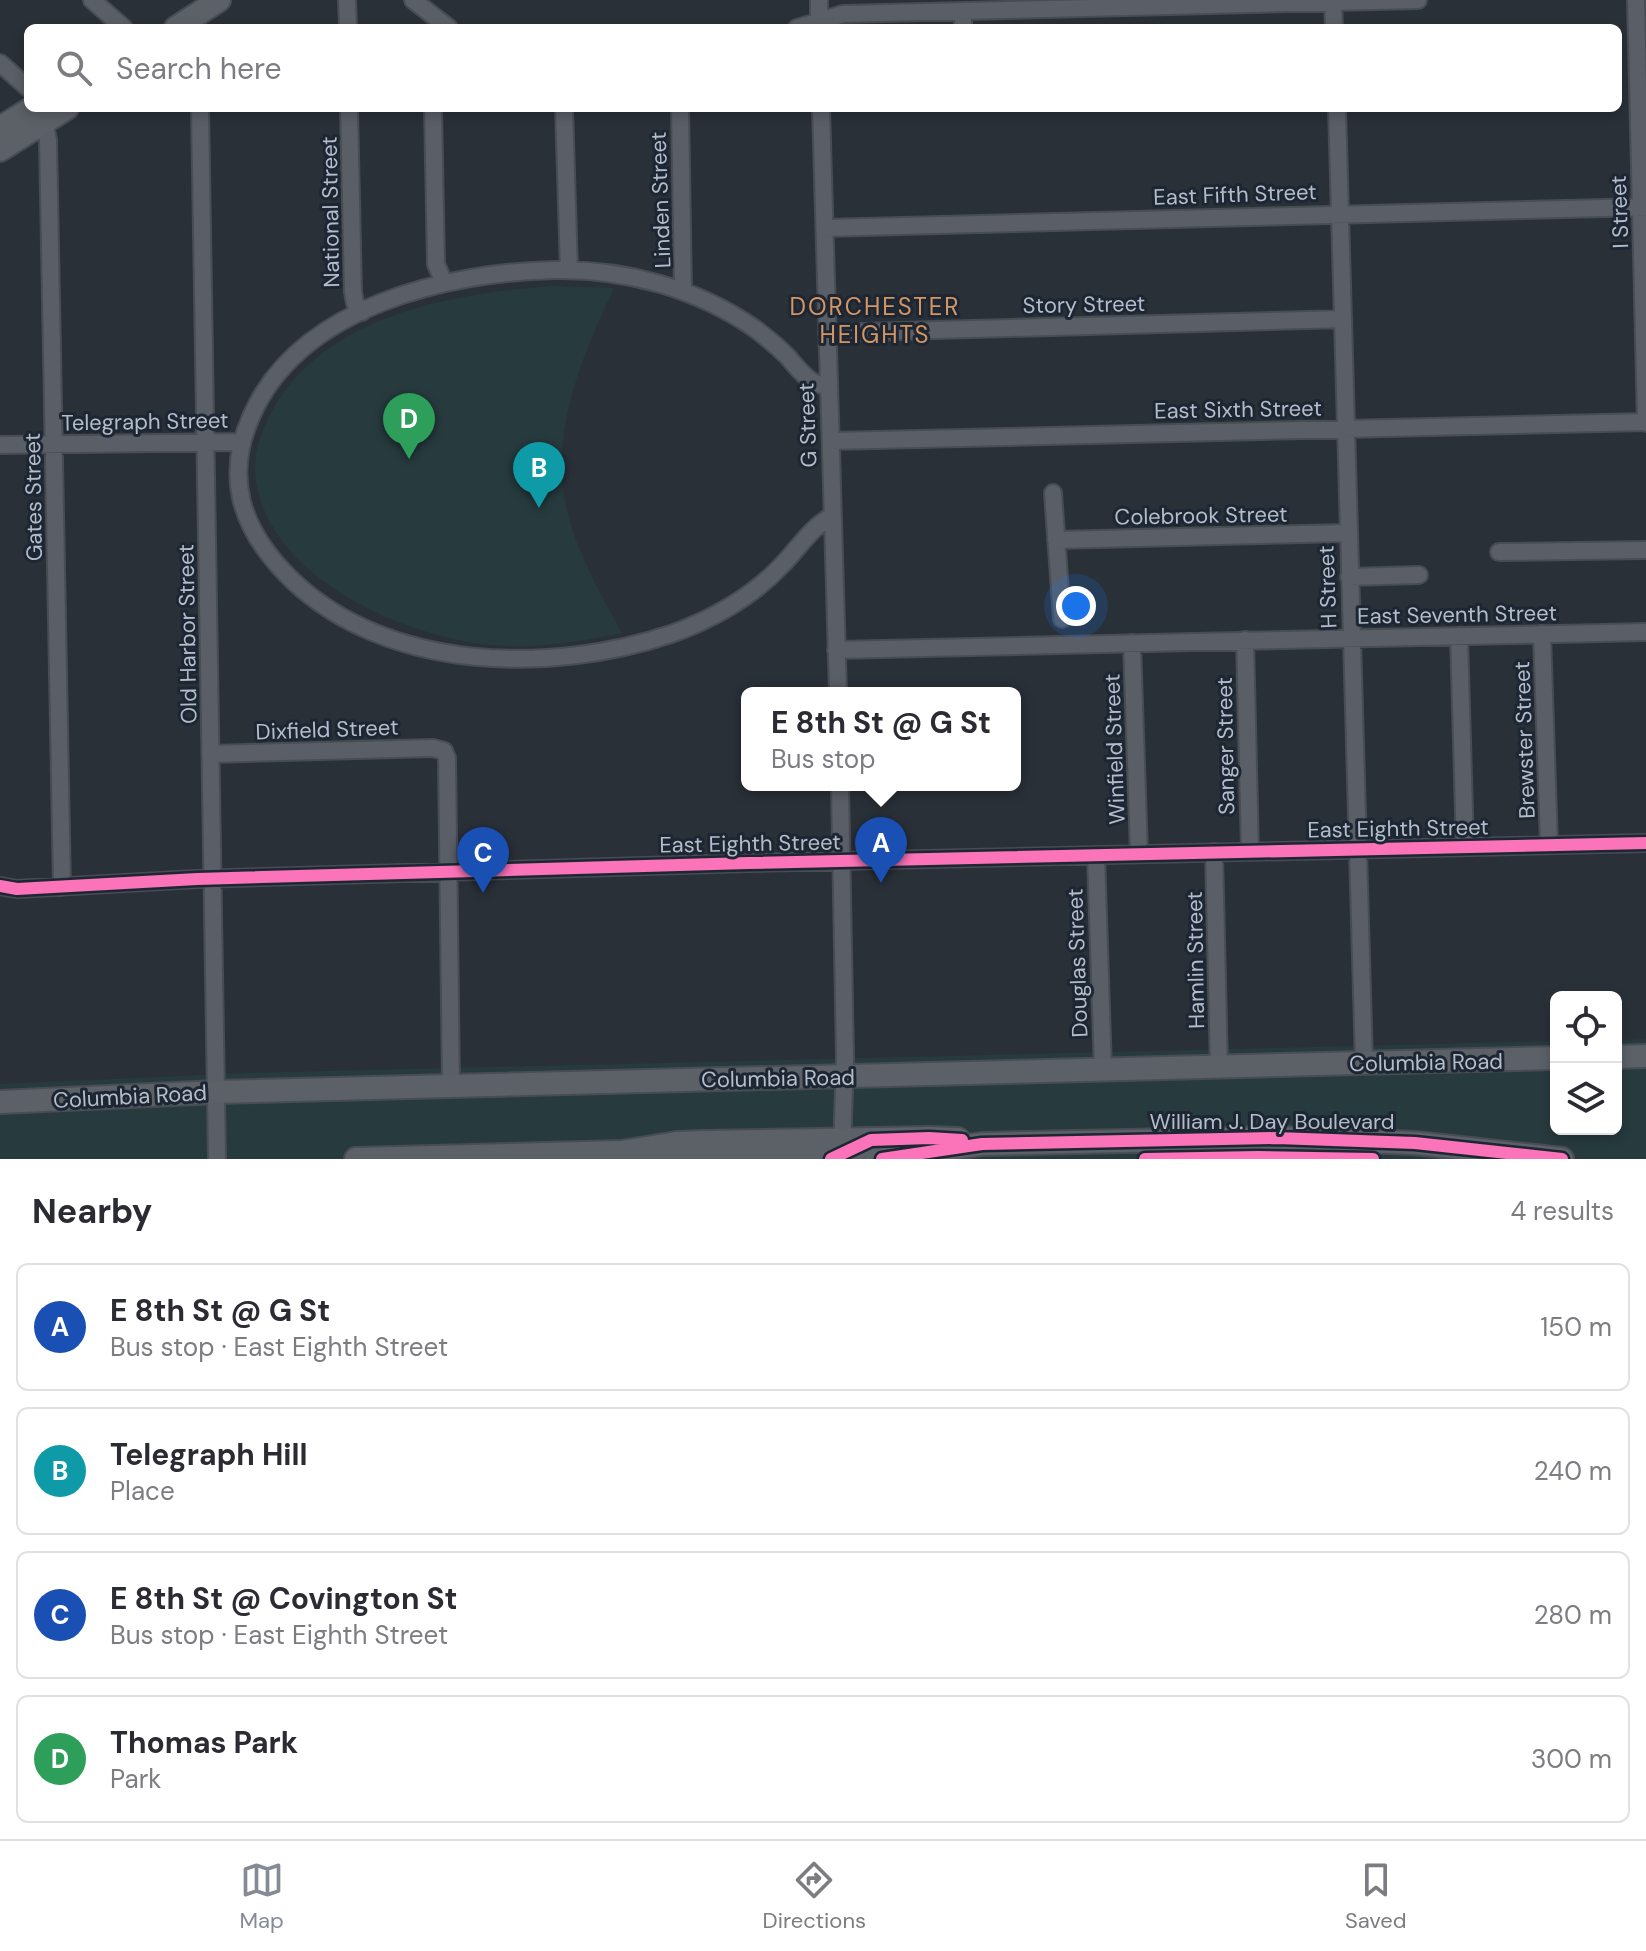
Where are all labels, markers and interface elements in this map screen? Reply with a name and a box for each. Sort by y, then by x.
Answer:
search box [24,24,1622,112]
icon: search [52,46,96,90]
text: Search here [116,49,282,88]
street label: Linden Street [644,131,677,269]
street label: National Street [315,136,346,288]
street label: I Street [1604,175,1635,249]
street label: East Fifth Street [1153,177,1317,212]
street label: Story Street [1022,289,1146,320]
district label: DORCHESTER HEIGHTS [789,291,961,350]
street label: G Street [792,382,823,468]
pin: D [383,393,435,459]
street label: East Sixth Street [1154,394,1322,425]
street label: Telegraph Street [61,406,229,437]
street label: Gates Street [18,433,49,561]
pin: B [513,442,565,508]
street label: Colebrook Street [1114,499,1288,532]
street label: Old Harbor Street [171,544,204,724]
street label: H Street [1312,545,1343,629]
your location [1056,586,1096,626]
street label: East Seventh Street [1357,598,1557,631]
street label: Brewster Street [1507,661,1542,819]
street label: Winfield Street [1097,673,1132,825]
street label: Sanger Street [1210,677,1241,815]
popup [741,687,1021,791]
text: E 8th St @ G St [771,703,991,742]
street label: Dixfield Street [255,713,399,746]
text: Bus stop [771,742,875,776]
street label: East Eighth Street [1307,812,1489,845]
pin: A [855,817,907,883]
pin: C [457,827,509,893]
street label: East Eighth Street [659,827,841,860]
street label: Douglas Street [1060,888,1095,1038]
street label: Hamlin Street [1180,891,1211,1029]
map controls [1550,991,1622,1135]
button: locate [1550,991,1622,1063]
street label: Columbia Road [1349,1047,1503,1078]
street label: Columbia Road [701,1063,855,1094]
button: layers [1550,1063,1622,1135]
street label: Columbia Road [52,1078,208,1115]
street label: William J. Day Boulevard [1149,1107,1395,1136]
text: Nearby [32,1189,152,1234]
text: 4 results [1510,1194,1614,1228]
text: E 8th St @ G St [110,1291,330,1330]
text: A [51,1310,69,1344]
text: 150 m [1540,1310,1612,1344]
text: Bus stop · East Eighth Street [110,1330,448,1364]
text: Telegraph Hill [110,1435,308,1474]
text: B [52,1454,68,1488]
text: 240 m [1534,1454,1612,1488]
text: Place [110,1474,175,1508]
text: E 8th St @ Covington St [110,1579,458,1618]
text: C [50,1598,70,1632]
text: 280 m [1534,1598,1612,1632]
text: Bus stop · East Eighth Street [110,1618,448,1652]
text: Thomas Park [110,1723,298,1762]
text: D [51,1742,69,1776]
text: 300 m [1531,1742,1612,1776]
text: Park [110,1762,161,1796]
tab: Map [239,1858,284,1935]
tab: Directions [763,1858,866,1935]
tab: Saved [1345,1858,1407,1935]

